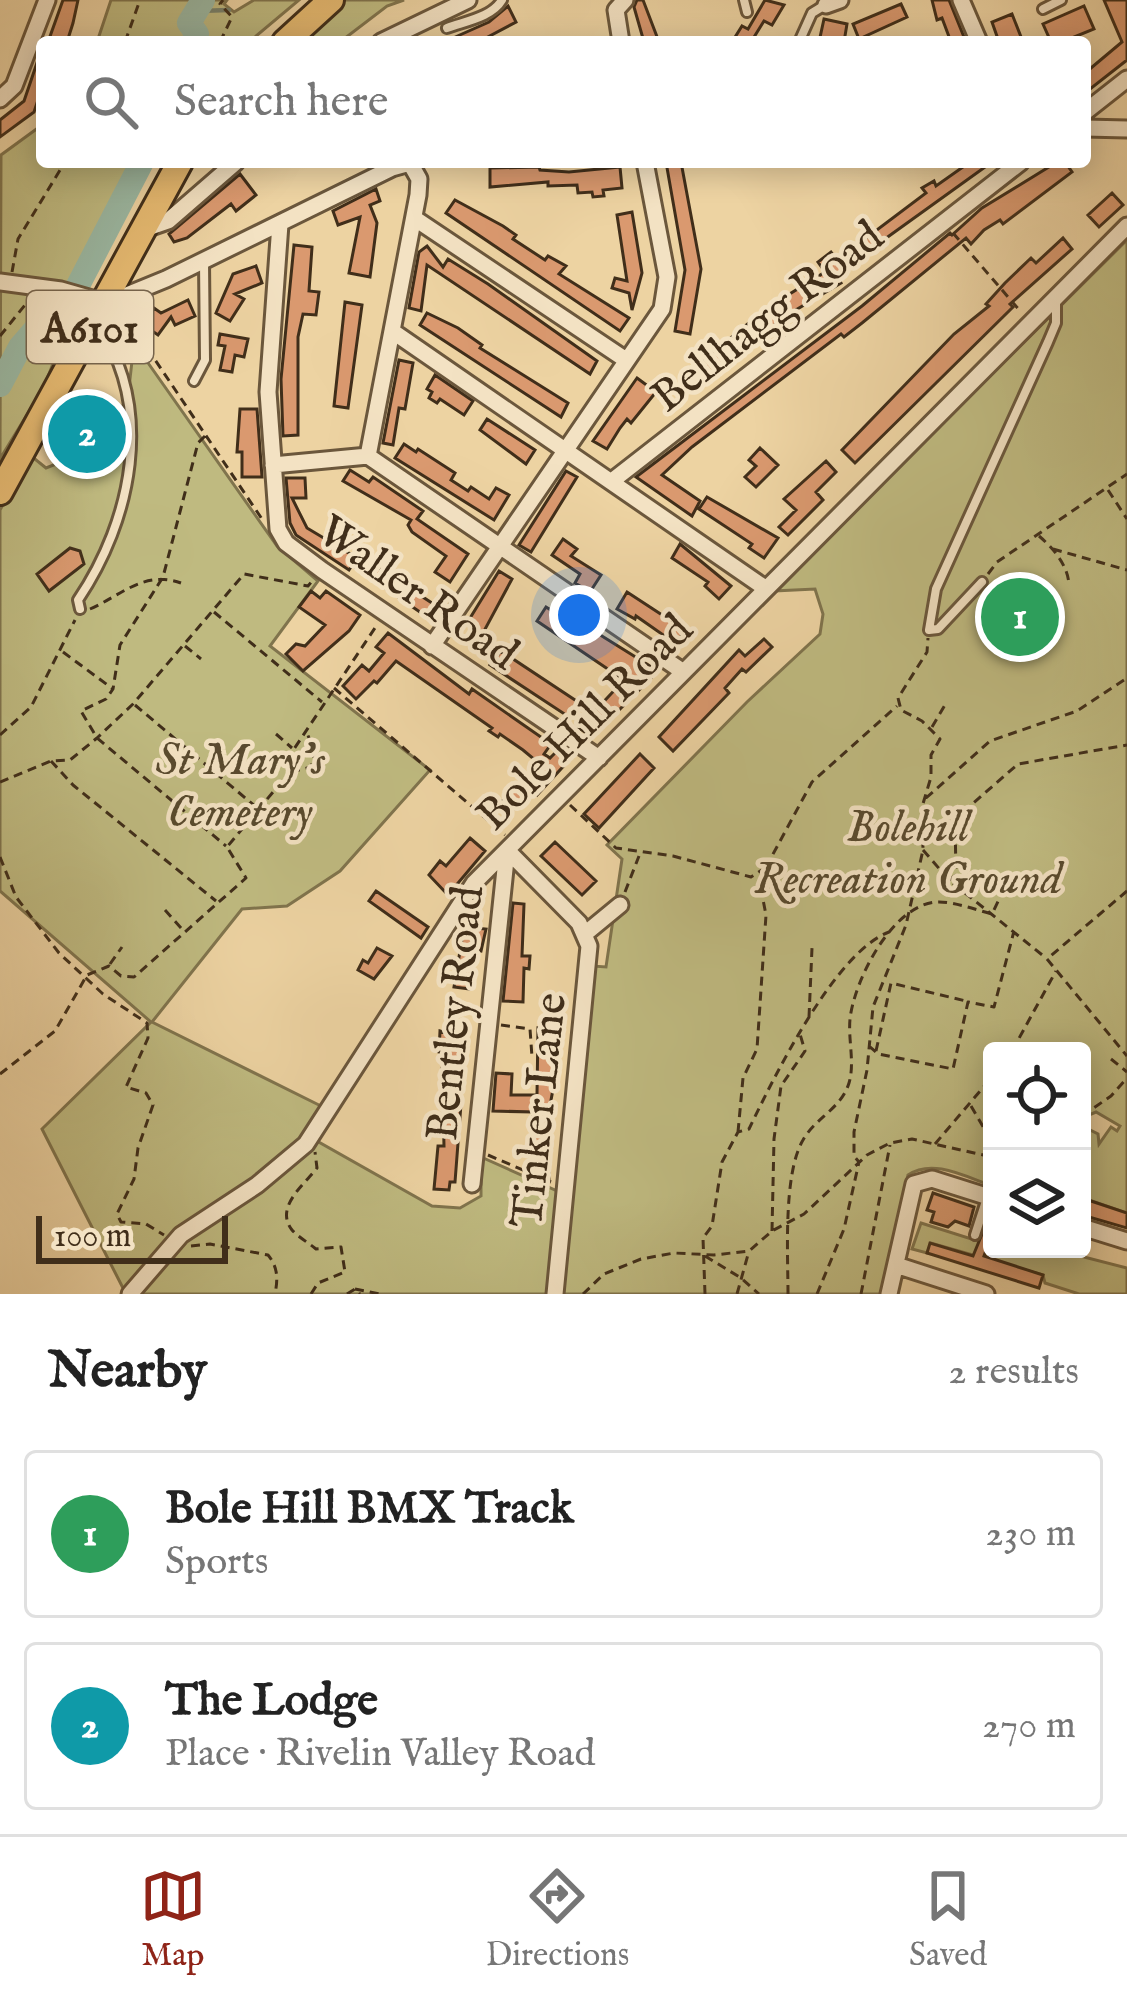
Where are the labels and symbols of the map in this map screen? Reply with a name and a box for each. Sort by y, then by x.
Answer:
street label: Bellhagg Road [641,209,896,426]
road number: A6101 [27,291,153,363]
pin: 2 [48,389,126,479]
street label: Waller Road [305,504,529,685]
pin: 1 [981,572,1059,662]
your location [549,585,609,645]
street label: Bole Hill Road [465,602,707,844]
park label: St Mary's Cemetery [155,733,326,842]
park label: Bolehill Recreation Ground [754,800,1065,909]
street label: Bentley Road [415,882,498,1144]
street label: Tinker Lane [500,990,581,1231]
scale bar [36,1210,228,1263]

